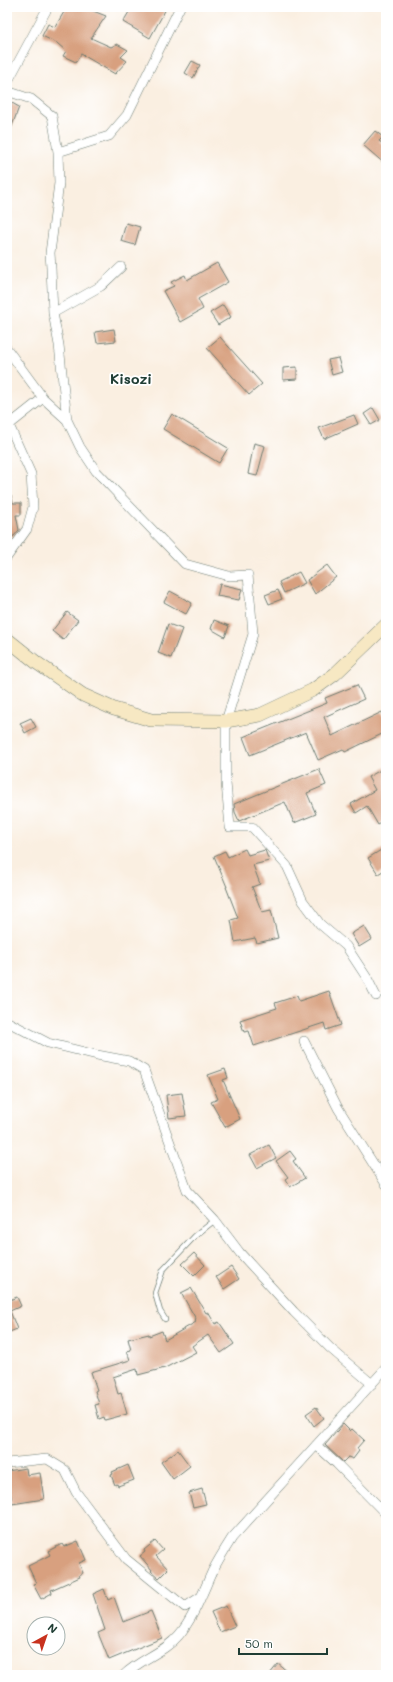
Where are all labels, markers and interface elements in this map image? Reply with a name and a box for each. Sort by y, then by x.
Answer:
district label: Kisozi [110,369,152,388]
north arrow [26,1616,66,1656]
text: N [45,1620,61,1636]
scale bar [239,1630,327,1656]
text: 50 m [245,1635,273,1651]

